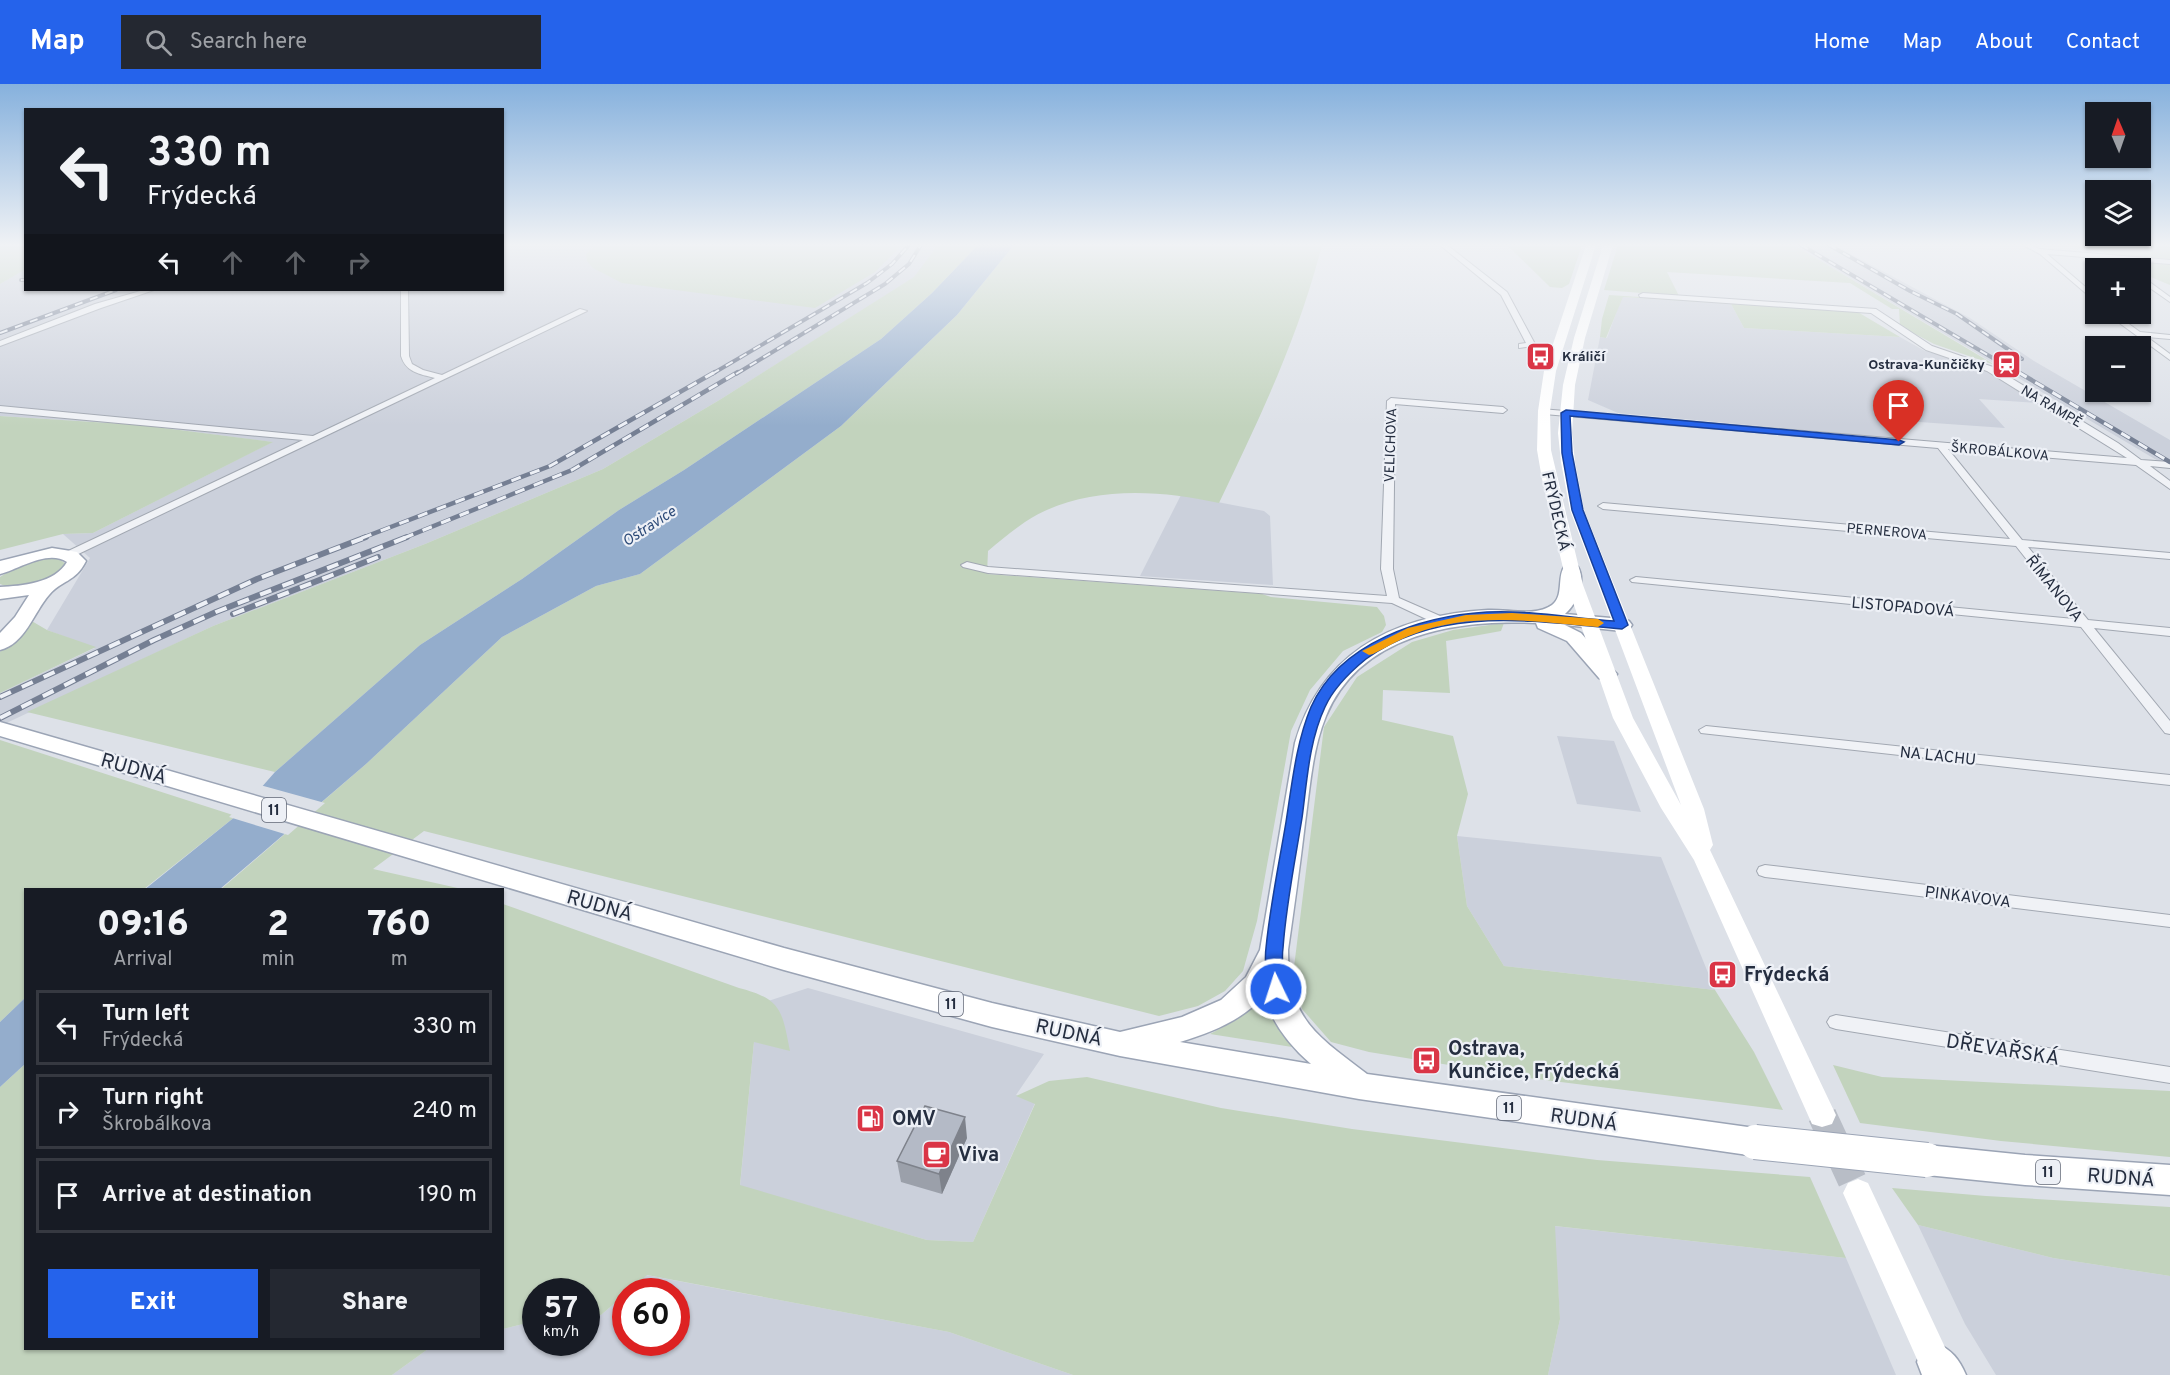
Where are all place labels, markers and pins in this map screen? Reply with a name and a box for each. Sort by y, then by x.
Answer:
bus stop icon: Králičí [1525,340,1557,372]
station icon: Ostrava-Kunčičky [1990,348,2022,380]
place label: Králičí [1562,349,1606,366]
place label: Ostrava-Kunčičky [1868,357,1985,374]
pin [1873,380,1924,442]
bus stop icon: Frýdecká [1707,958,1739,990]
place label: Frýdecká [1744,963,1829,989]
place label: Ostrava, Kunčice, Frýdecká [1448,1037,1619,1086]
bus stop icon: Ostrava, Kunčice, Frýdecká [1411,1044,1443,1076]
fuel station icon: OMV [855,1102,887,1134]
place label: OMV [892,1107,936,1133]
cafe icon: Viva [921,1138,953,1170]
place label: Viva [958,1143,999,1169]

